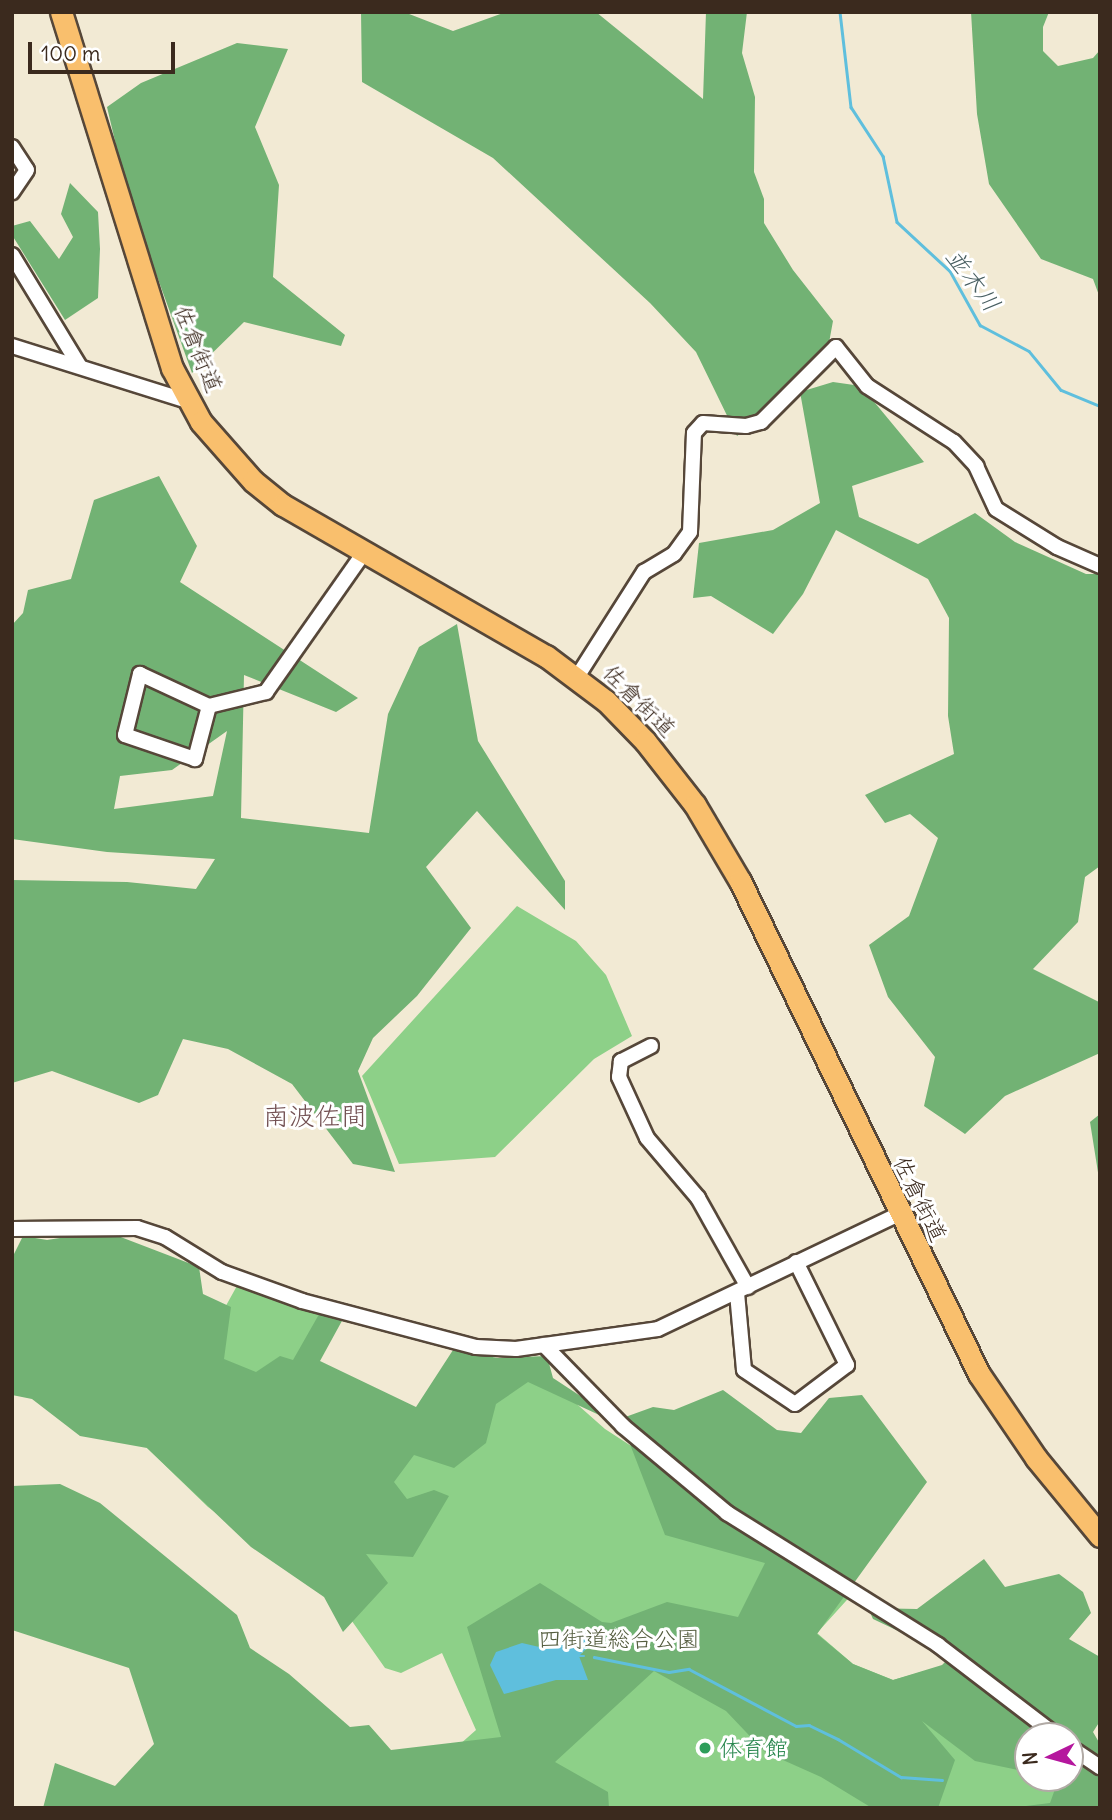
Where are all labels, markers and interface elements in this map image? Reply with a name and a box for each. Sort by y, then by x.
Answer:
scale bar [32,28,178,72]
text: 100 m [41,40,100,67]
water label: 並木川 [940,243,1006,317]
street label: 佐倉街道 [168,301,228,397]
street label: 佐倉街道 [597,659,681,743]
district label: 南波佐間 [263,1100,367,1132]
street label: 佐倉街道 [887,1152,953,1246]
park label: 四街道総合公園 [539,1625,699,1653]
north arrow [1014,1722,1084,1792]
place label: 体育館 [719,1734,788,1762]
marker: 体育館 [697,1740,713,1756]
text: N [1018,1751,1043,1766]

